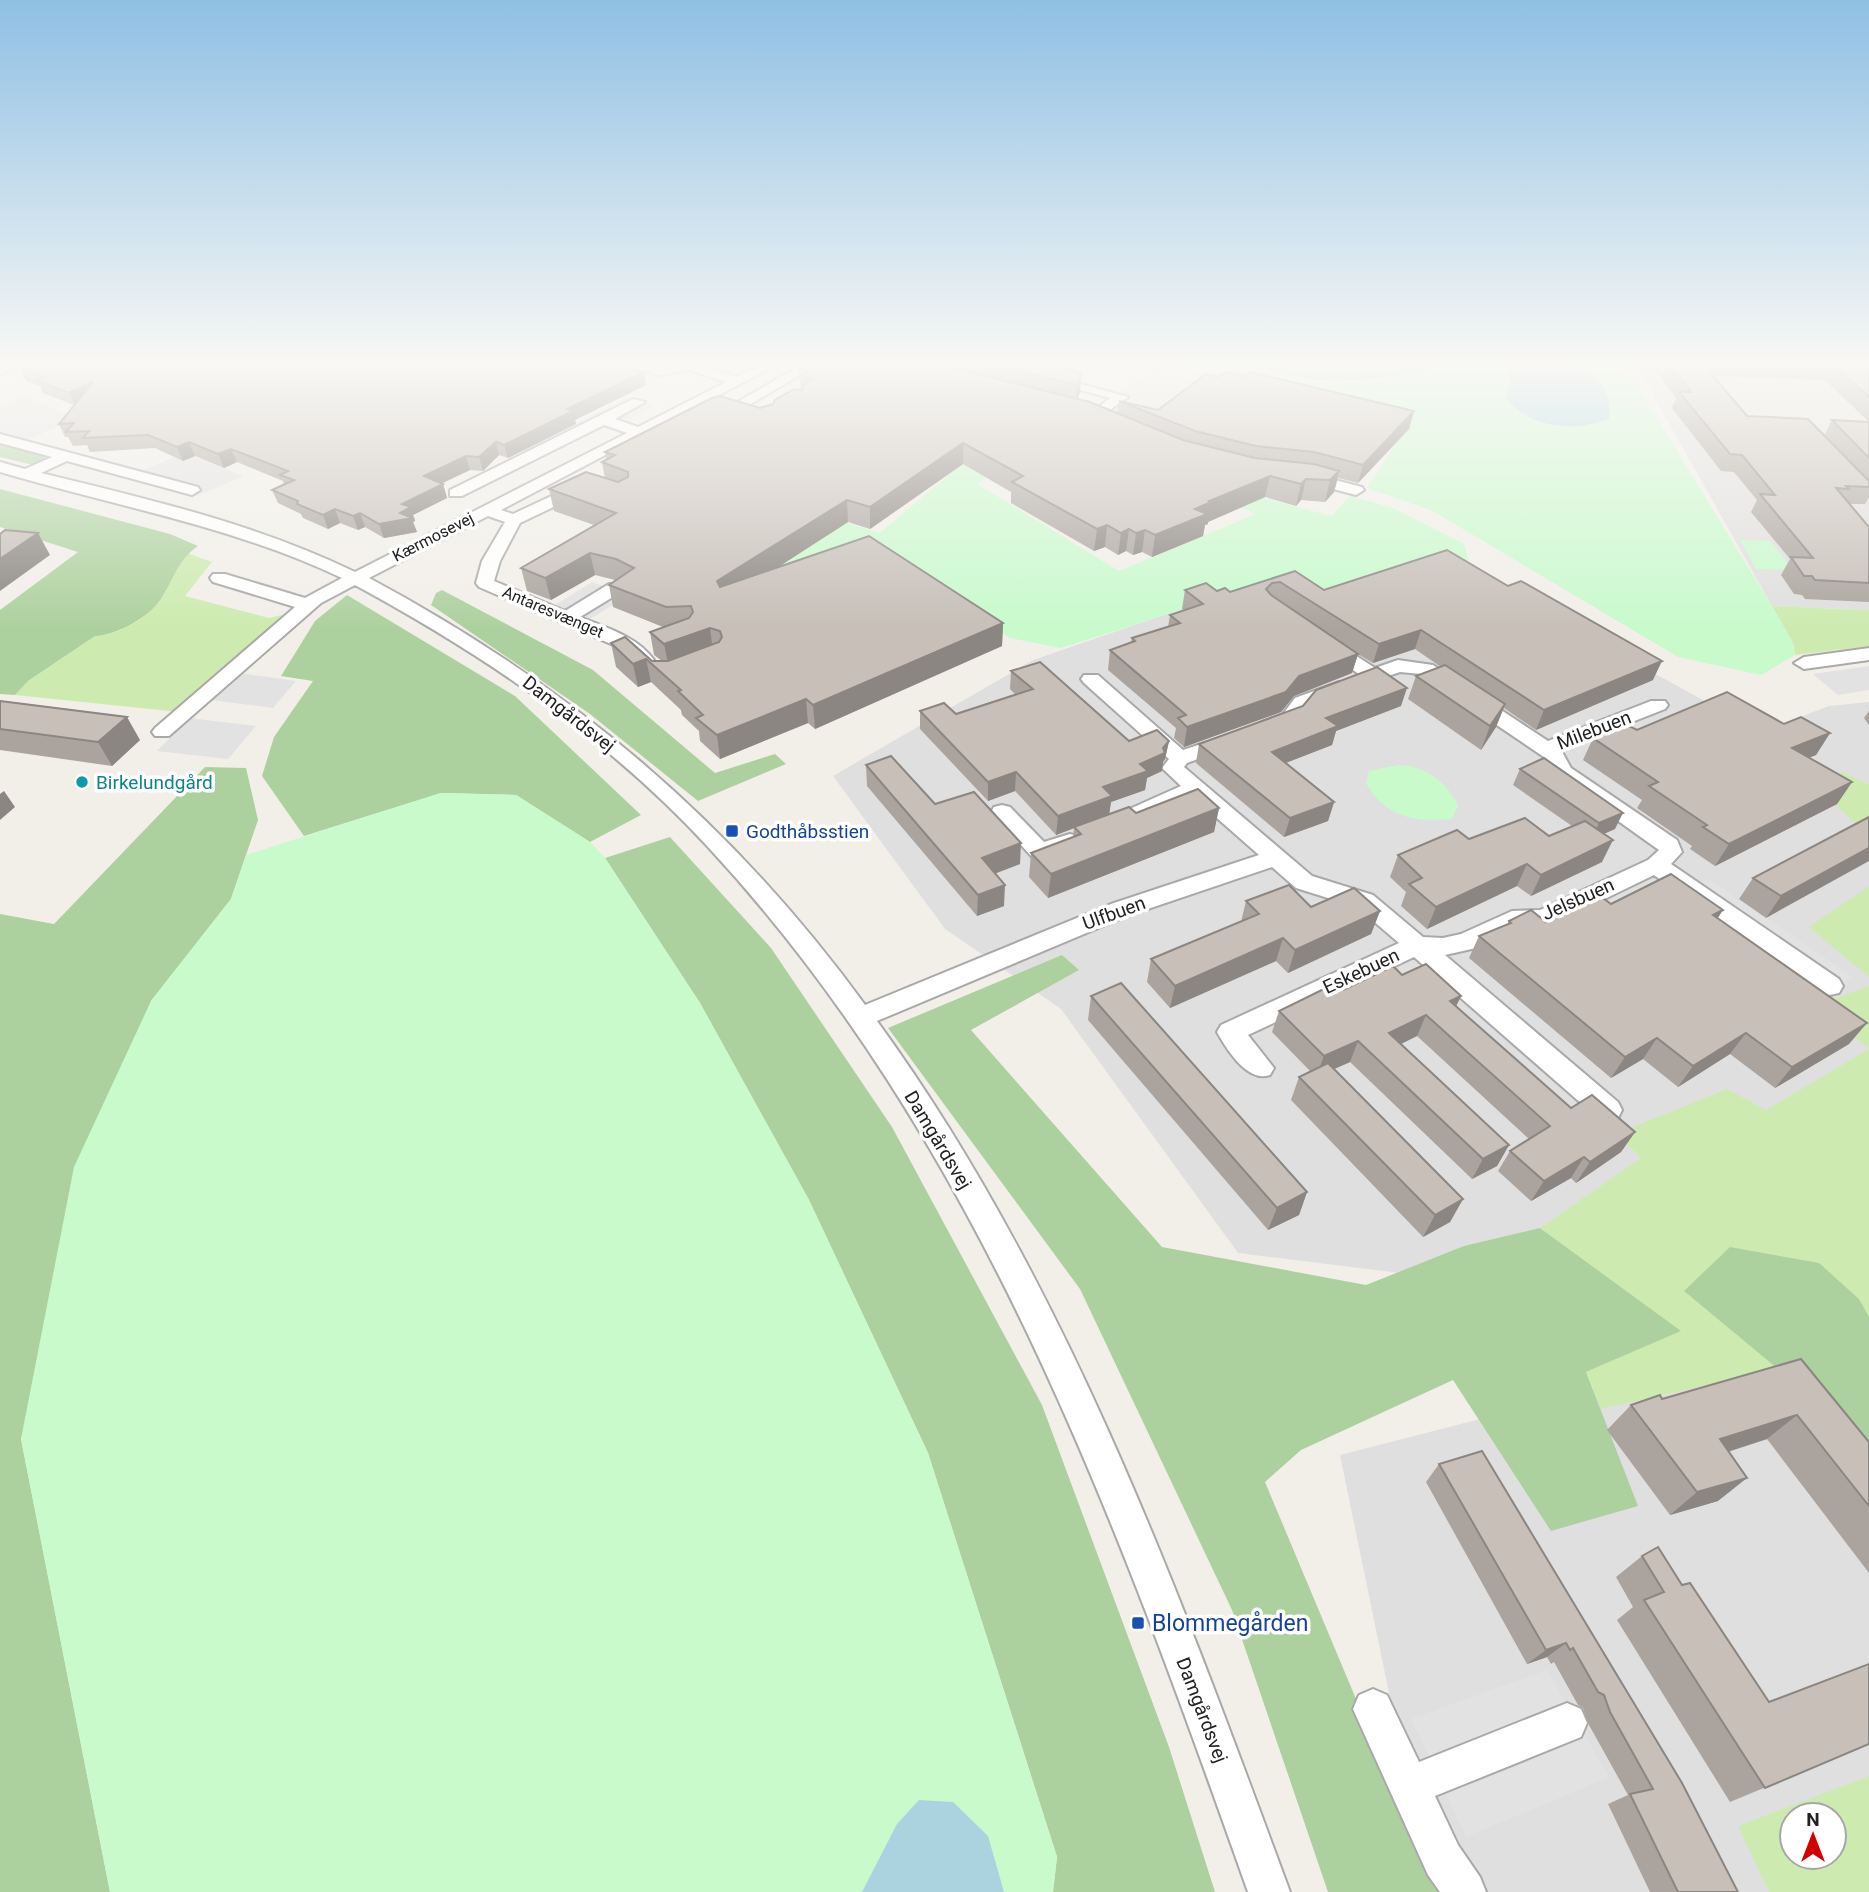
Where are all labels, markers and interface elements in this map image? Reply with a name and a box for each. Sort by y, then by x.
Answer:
street label: Kærmosevej [389,508,477,566]
street label: Antaresvænget [500,582,606,642]
street label: Damgårdsvej [518,671,620,757]
street label: Milebuen [1554,705,1634,755]
place label: Birkelundgård [96,771,213,794]
marker: Birkelundgård [74,774,90,790]
place label: Godthåbsstien [746,820,869,843]
marker: Godthåbsstien [724,823,740,839]
street label: Jelsbuen [1538,873,1618,925]
street label: Ulfbuen [1079,891,1149,935]
street label: Eskebuen [1319,943,1403,999]
street label: Damgårdsvej [900,1087,976,1193]
place label: Blommegården [1152,1610,1308,1637]
marker: Blommegården [1130,1615,1146,1631]
street label: Damgårdsvej [1171,1654,1233,1766]
north arrow [1778,1801,1848,1871]
text: N [1806,1808,1820,1831]

